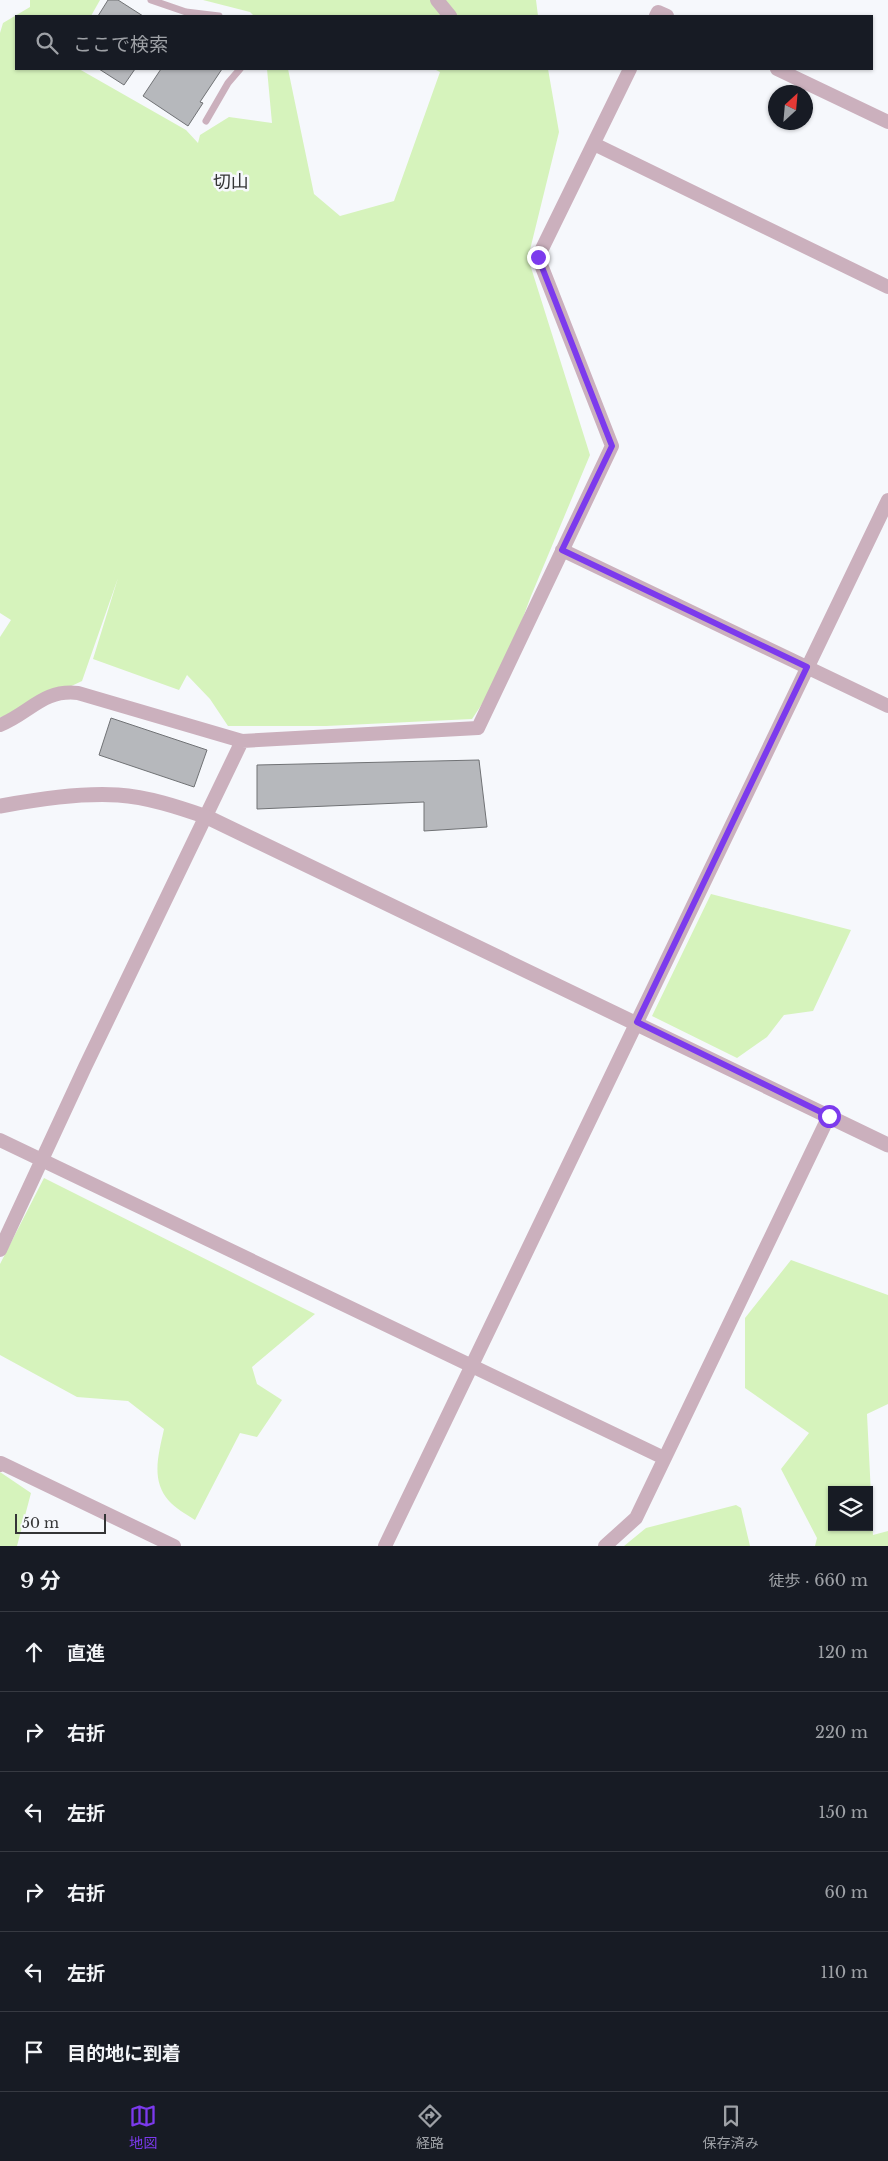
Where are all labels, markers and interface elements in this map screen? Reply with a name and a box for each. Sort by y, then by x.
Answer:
search box [15,15,873,70]
icon: search [33,29,61,57]
text: ここで検索 [73,33,168,56]
north arrow [768,85,813,130]
district label: 切山 [213,171,249,193]
route end [527,246,550,269]
route start [818,1105,841,1128]
map controls [828,1486,873,1531]
button: layers [828,1486,873,1531]
scale bar [15,1511,106,1534]
text: 50 m [22,1514,59,1532]
text: 9 分 [20,1568,61,1594]
text: 徒歩 · 660 m [768,1570,868,1590]
icon: ahead [20,1638,48,1666]
text: 直進 [67,1642,105,1665]
text: 120 m [818,1642,868,1662]
icon: right [20,1718,48,1746]
text: 右折 [67,1722,105,1745]
text: 220 m [815,1722,868,1742]
icon: left [20,1798,48,1826]
text: 左折 [67,1802,105,1825]
text: 150 m [819,1802,868,1822]
icon: right [20,1878,48,1906]
text: 右折 [67,1882,105,1905]
text: 60 m [825,1882,868,1902]
icon: left [20,1958,48,1986]
text: 左折 [67,1962,105,1985]
text: 110 m [821,1962,868,1982]
icon: arrive [20,2038,48,2066]
text: 目的地に到着 [67,2042,181,2065]
tab: 地図 [129,2102,157,2152]
tab: 経路 [416,2102,444,2152]
tab: 保存済み [703,2102,759,2152]

